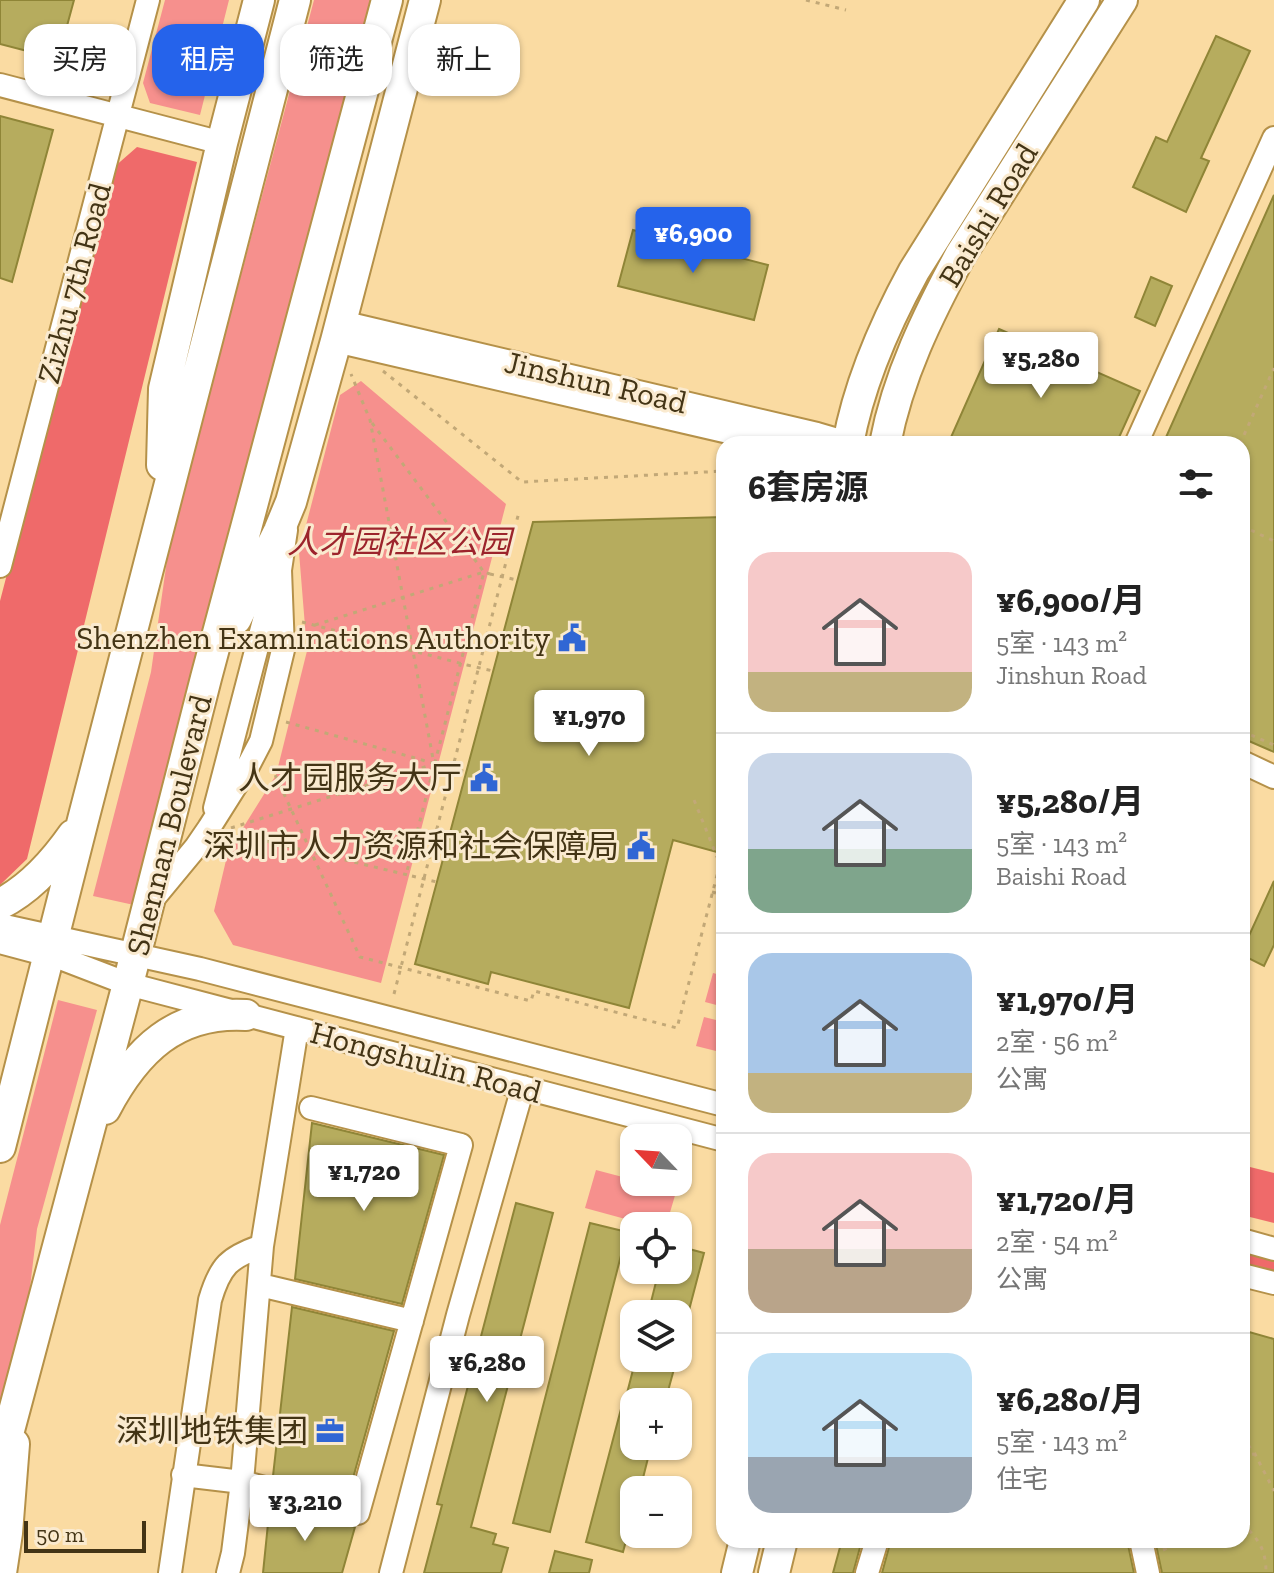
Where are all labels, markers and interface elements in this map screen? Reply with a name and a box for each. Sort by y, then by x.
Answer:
chip: 买房 [24,24,136,96]
chip: 租房 [152,24,264,96]
chip: 筛选 [280,24,392,96]
chip: 新上 [408,24,520,96]
street label: Baishi Road [930,136,1046,294]
street label: Zizhu 7th Road [29,178,119,387]
pin: ¥6,900 [628,207,758,275]
text: ¥6,900 [653,217,733,249]
pin: ¥5,280 [976,332,1106,400]
text: ¥5,280 [1002,342,1080,374]
street label: Jinshun Road [501,343,691,421]
icon: filters [1174,462,1218,506]
text: 6套房源 [748,467,868,508]
park label: 人才园社区公园 [287,523,515,561]
text: ¥6,900/月 [996,580,1146,621]
icon: home [812,584,908,680]
place label: Shenzhen Examinations Authority [76,619,551,657]
public building icon: Shenzhen Examinations Authority [557,623,587,653]
text: 5室 · 143 m² [996,627,1127,659]
text: Jinshun Road [996,659,1147,691]
street label: Shennan Boulevard [118,690,220,959]
pin: ¥1,970 [524,690,654,758]
text: ¥1,970 [552,700,626,732]
place label: 人才园服务大厅 [238,759,462,797]
public building icon: 人才园服务大厅 [469,763,499,793]
text: ¥5,280/月 [996,781,1144,822]
icon: home [812,785,908,881]
place label: 深圳市人力资源和社会保障局 [203,827,619,865]
text: 5室 · 143 m² [996,828,1127,860]
public building icon: 深圳市人力资源和社会保障局 [626,831,656,861]
text: Baishi Road [996,860,1127,892]
text: ¥1,970/月 [996,979,1139,1020]
icon: home [812,985,908,1081]
street label: Hongshulin Road [306,1013,546,1111]
text: 2室 · 56 m² [996,1026,1117,1058]
text: 公寓 [996,1063,1048,1095]
north arrow [620,1124,692,1196]
map controls [620,1124,692,1548]
pin: ¥1,720 [299,1145,429,1213]
text: ¥1,720 [328,1155,400,1187]
text: ¥1,720/月 [996,1179,1138,1220]
icon: home [812,1185,908,1281]
button: locate [620,1212,692,1284]
text: 2室 · 54 m² [996,1226,1118,1258]
text: 公寓 [996,1263,1048,1295]
button: layers [620,1300,692,1372]
pin: ¥6,280 [422,1336,552,1404]
text: ¥6,280 [448,1346,526,1378]
text: ¥6,280/月 [996,1379,1145,1420]
icon: home [812,1385,908,1481]
button: + [620,1388,692,1460]
place label: 深圳地铁集团 [116,1412,308,1450]
office icon: 深圳地铁集团 [315,1416,345,1446]
text: 5室 · 143 m² [996,1426,1127,1458]
text: 住宅 [996,1463,1048,1495]
pin: ¥3,210 [240,1475,370,1543]
button: − [620,1476,692,1548]
text: ¥3,210 [268,1485,342,1517]
scale bar [24,1517,146,1553]
text: 50 m [36,1521,84,1548]

